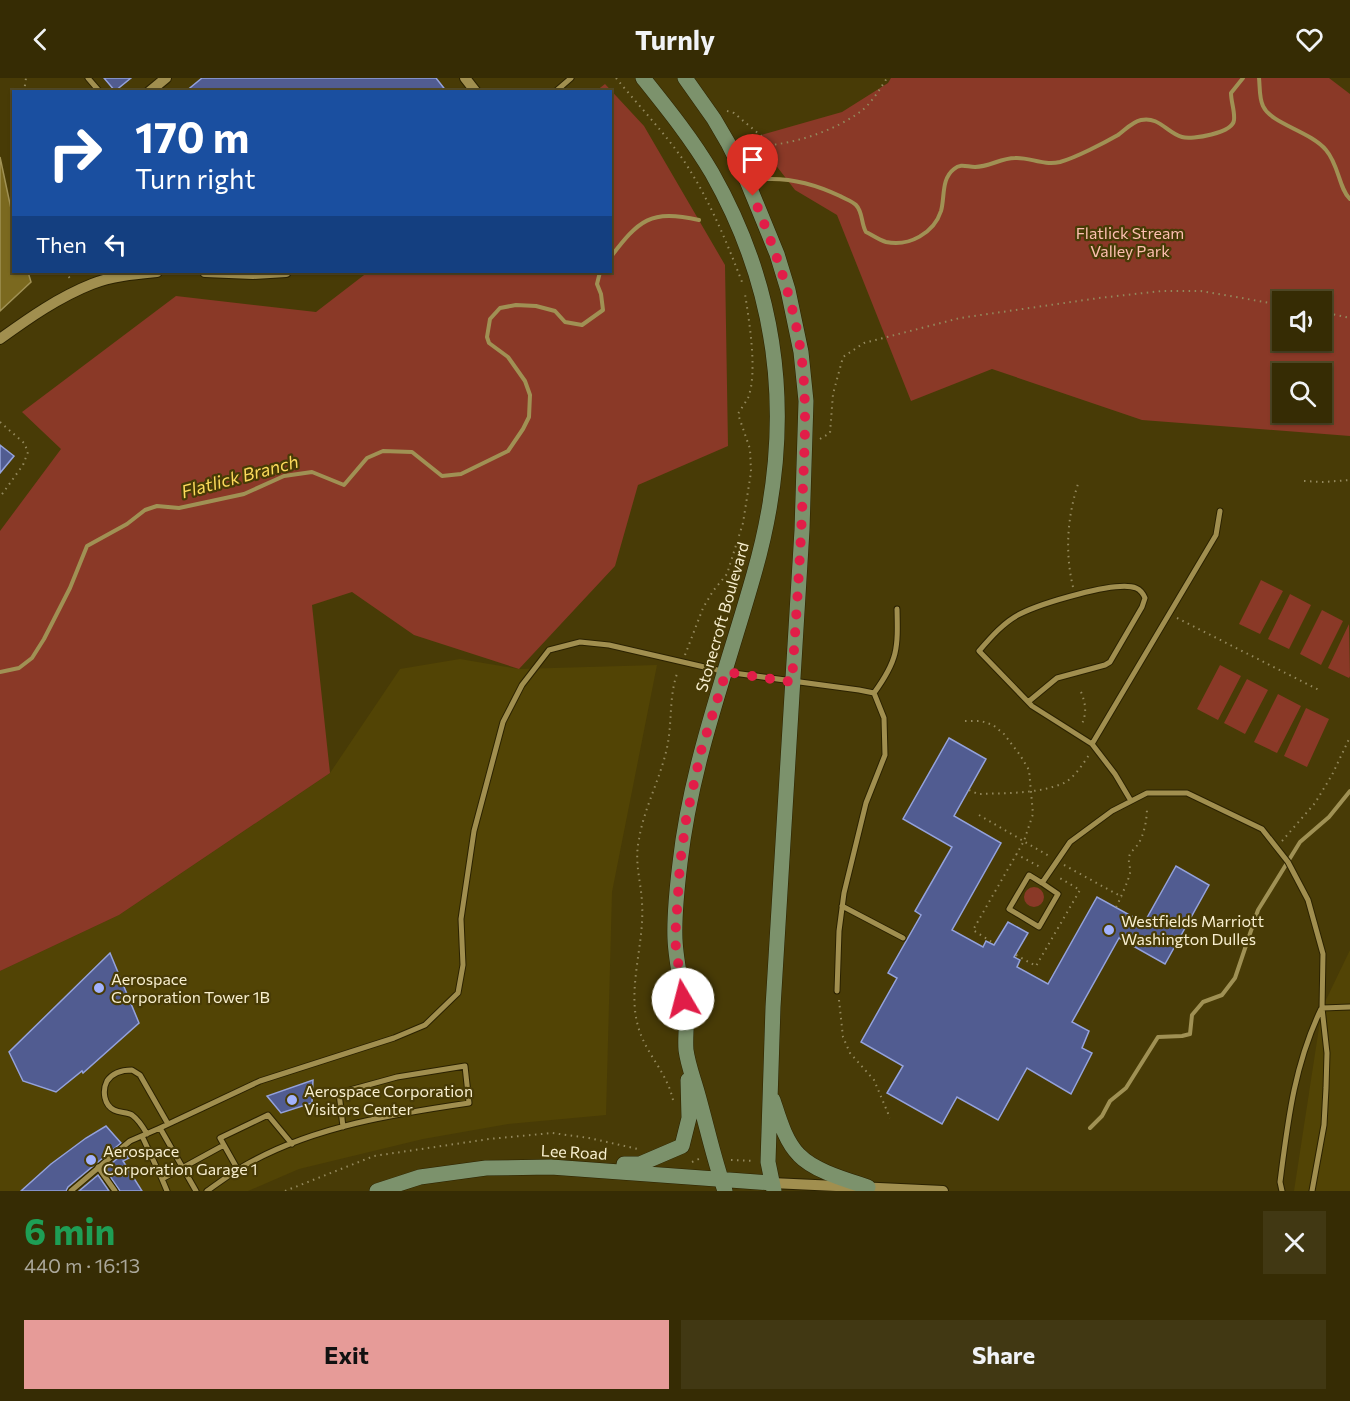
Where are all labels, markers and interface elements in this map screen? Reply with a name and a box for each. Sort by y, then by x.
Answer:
icon: back [24,23,57,56]
text: Turnly [635,23,715,56]
icon: heart [1293,23,1326,56]
text: 170 m [135,110,249,162]
icon: right [36,114,114,192]
pin [727,134,778,196]
icon: arrive [736,143,769,176]
text: Turn right [135,162,255,195]
park label: Flatlick Stream Valley Park [1076,223,1184,260]
icon: left [99,228,132,261]
text: Then [36,231,87,258]
map controls [1272,291,1332,423]
button: sound [1272,291,1332,351]
button: search [1272,363,1332,423]
water label: Flatlick Branch [179,450,301,502]
street label: Stonecroft Boulevard [691,540,752,694]
place label: Westfields Marriott Washington Dulles [1121,911,1264,948]
marker: Westfields Marriott Washington Dulles [1102,923,1116,937]
position arrow [651,967,715,1031]
place label: Aerospace Corporation Tower 1B [111,969,270,1006]
marker: Aerospace Corporation Tower 1B [92,981,106,995]
place label: Aerospace Corporation Visitors Center [304,1081,473,1118]
marker: Aerospace Corporation Visitors Center [285,1093,299,1107]
street label: Lee Road [540,1140,608,1163]
place label: Aerospace Corporation Garage 1 [103,1141,258,1178]
marker: Aerospace Corporation Garage 1 [84,1153,98,1167]
text: 6 min [24,1208,115,1252]
button: close [1263,1211,1326,1274]
text: 440 m · 16:13 [24,1253,140,1277]
button: Exit [24,1320,669,1389]
button: Share [681,1320,1326,1389]

